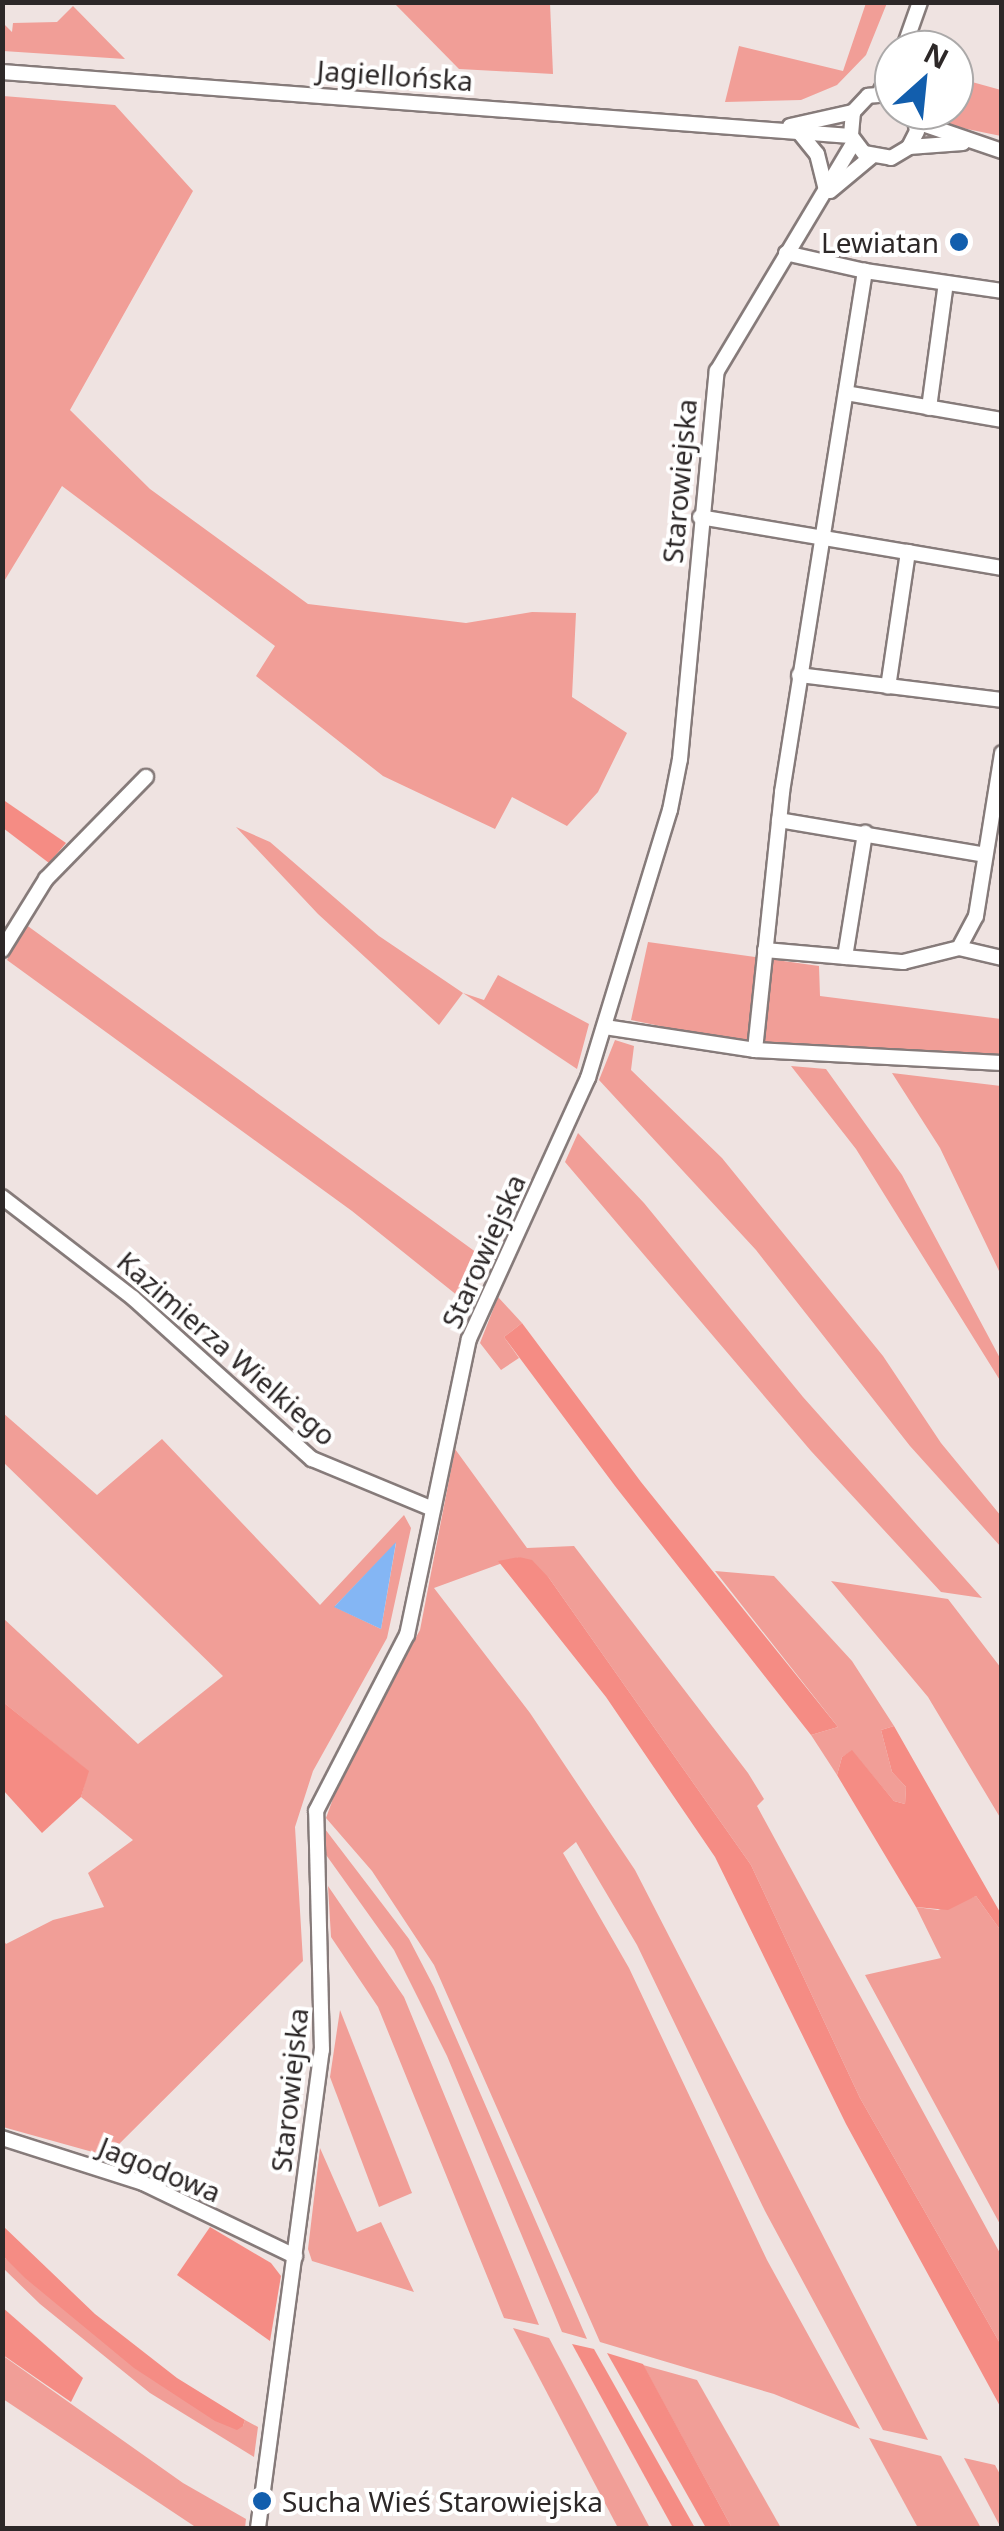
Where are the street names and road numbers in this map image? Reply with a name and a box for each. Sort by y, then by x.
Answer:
street label: Jagiellońska [316,53,474,97]
street label: Starowiejska [655,397,703,565]
street label: Starowiejska [434,1169,532,1333]
street label: Kazimierza Wielkiego [111,1244,343,1452]
street label: Starowiejska [264,2006,314,2174]
street label: Jagodowa [94,2129,226,2209]

